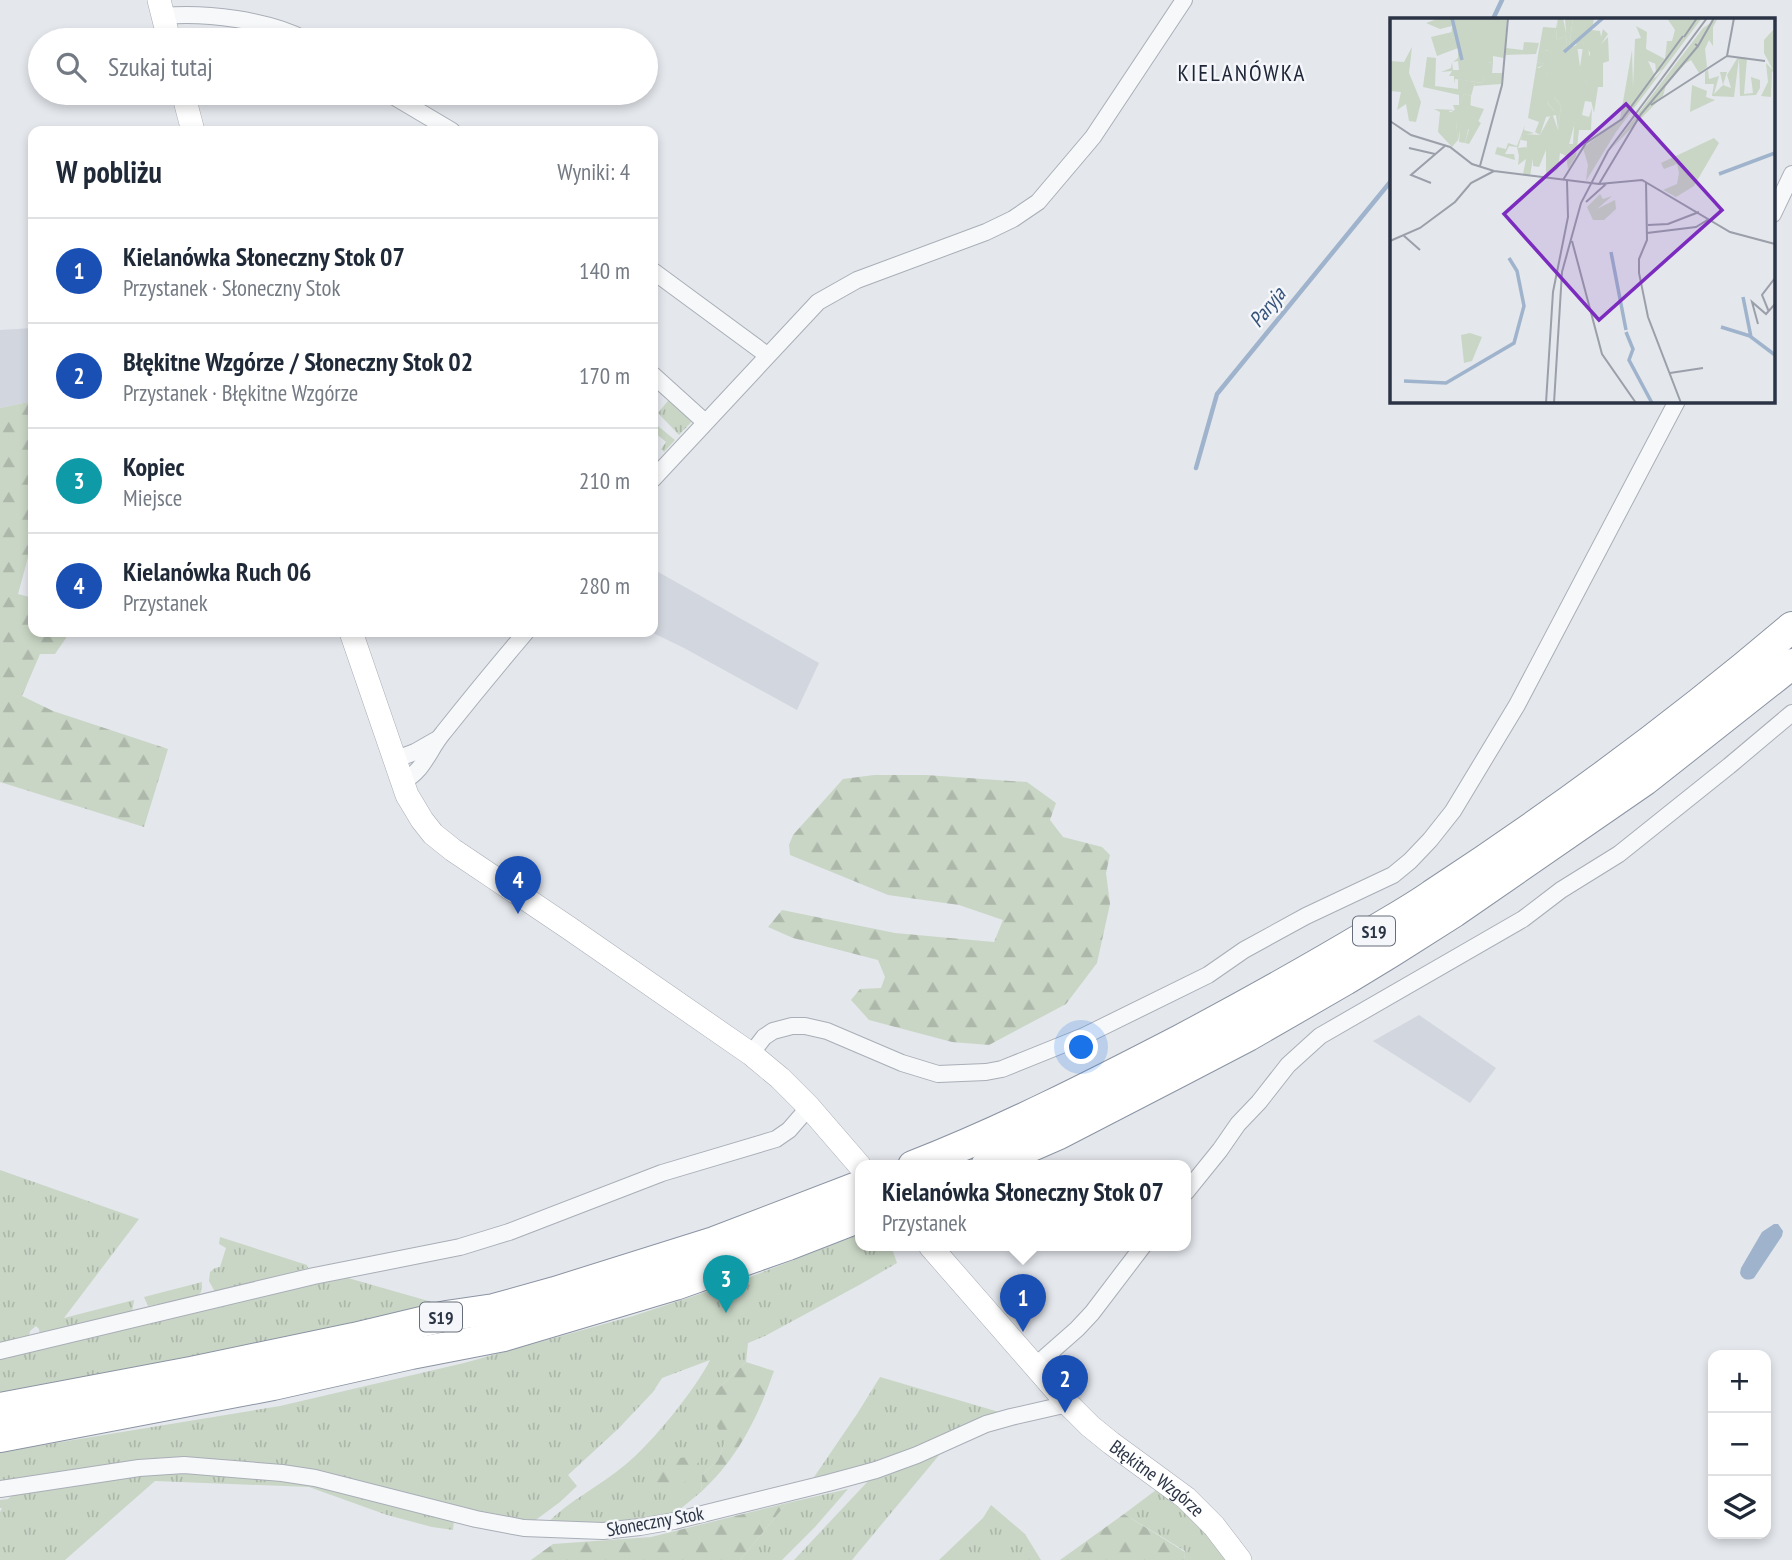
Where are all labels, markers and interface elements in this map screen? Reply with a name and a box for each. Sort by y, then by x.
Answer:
inset map [1390,18,1774,402]
search box [28,28,658,105]
icon: search [52,48,90,86]
text: Szukaj tutaj [108,50,213,83]
district label: KIELANÓWKA [1178,58,1306,87]
text: W pobliżu [56,152,162,191]
text: Wyniki: 4 [557,157,630,186]
text: Kielanówka Słoneczny Stok 07 [123,240,405,273]
text: 1 [74,256,85,285]
text: 140 m [579,256,630,285]
text: Przystanek · Słoneczny Stok [123,273,340,302]
water label: Paryja [1243,280,1292,333]
text: Błękitne Wzgórze / Słoneczny Stok 02 [123,345,473,378]
text: 2 [74,361,85,390]
text: 170 m [579,361,630,390]
text: Przystanek · Błękitne Wzgórze [123,378,358,407]
text: Kopiec [123,450,185,483]
text: 3 [74,466,85,495]
text: 210 m [579,466,630,495]
text: Miejsce [123,483,182,512]
text: Kielanówka Ruch 06 [123,555,312,588]
text: 4 [74,571,85,600]
text: 280 m [579,571,630,600]
text: Przystanek [123,588,208,617]
pin: 4 [495,856,541,914]
road number: S19 [1353,916,1395,946]
your location [1064,1030,1098,1064]
popup [855,1160,1191,1251]
text: Kielanówka Słoneczny Stok 07 [882,1175,1164,1208]
text: Przystanek [882,1208,967,1237]
pin: 3 [703,1255,749,1313]
pin: 1 [1000,1274,1046,1332]
road number: S19 [420,1302,462,1332]
map controls [1708,1350,1771,1539]
button: + [1708,1350,1771,1413]
pin: 2 [1042,1355,1088,1413]
button: − [1708,1413,1771,1476]
street label: Błękitne Wzgórze [1105,1434,1210,1522]
button: layers [1708,1476,1771,1539]
street label: Słoneczny Stok [605,1501,706,1541]

